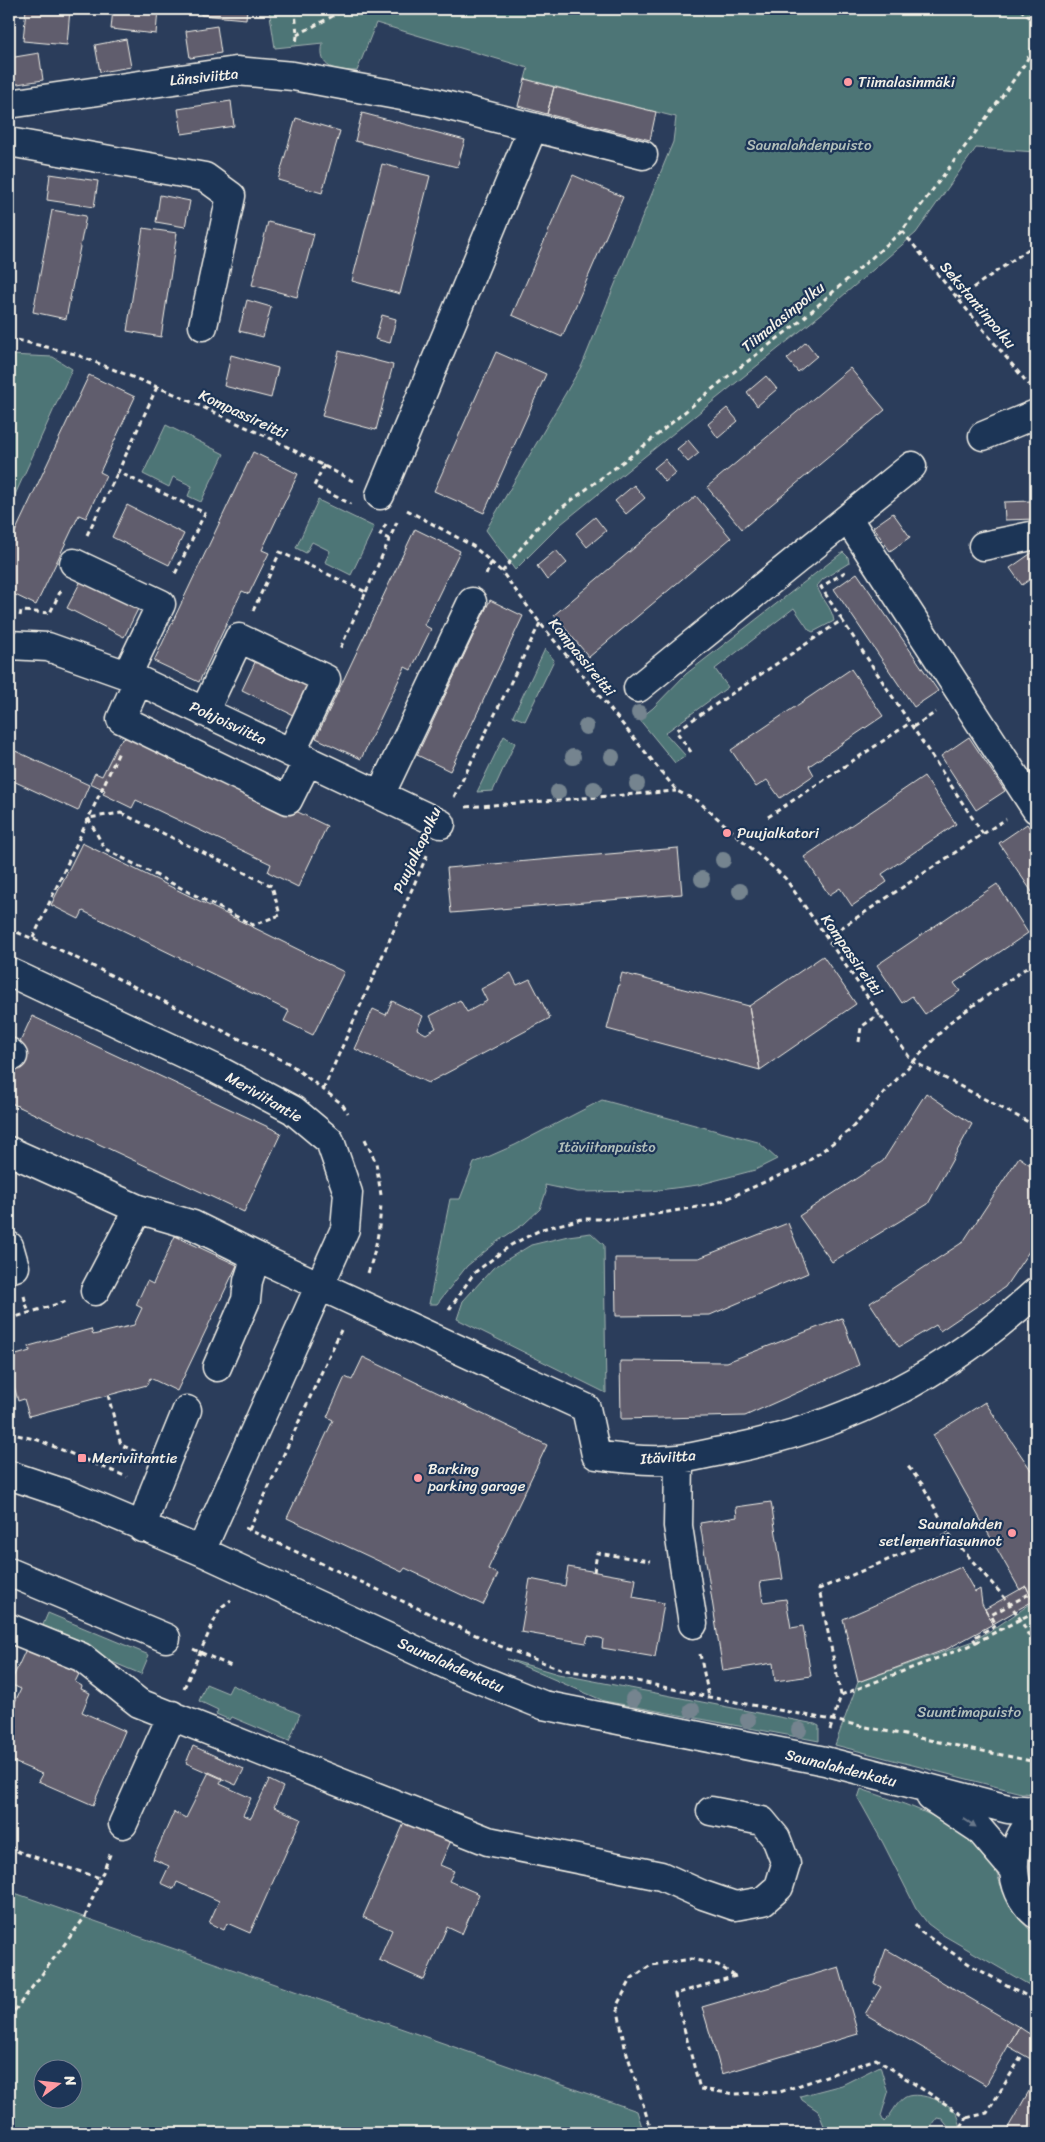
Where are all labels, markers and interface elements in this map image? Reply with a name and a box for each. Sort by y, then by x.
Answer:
street label: Länsiviitta [168,60,240,94]
place label: Tiimalasinmäki [858,69,956,95]
marker: Tiimalasinmäki [842,76,854,88]
park label: Saunalahdenpuisto [746,132,872,158]
street label: Sekstantinpolku [933,255,1023,355]
street label: Tiimalasinpolku [735,275,831,359]
street label: Kompassireitti [194,382,293,446]
street label: Kompassireitti [542,612,623,703]
street label: Pohjoisviitta [185,694,271,752]
street label: Puujalkapolku [386,802,448,898]
place label: Puujalkatori [737,820,820,846]
marker: Puujalkatori [721,827,733,839]
street label: Kompassireitti [814,908,891,1002]
street label: Meriviitantie [220,1064,308,1130]
park label: Itäviitanpuisto [557,1134,656,1160]
street label: Itäviitta [639,1442,697,1472]
place label: Meriviitantie [92,1445,178,1471]
marker: Meriviitantie [76,1452,88,1464]
place label: Barking parking garage [427,1456,526,1499]
marker: Barking parking garage [412,1472,424,1484]
place label: Saunalahden setlementiasunnot [878,1511,1002,1554]
marker: Saunalahden setlementiasunnot [1006,1527,1018,1539]
street label: Saunalahdenkatu [394,1630,508,1700]
park label: Suuntimapuisto [917,1699,1021,1725]
street label: Saunalahdenkatu [783,1742,899,1794]
one-way arrow [963,1819,977,1828]
north arrow [32,2060,82,2110]
text: N [56,2072,83,2089]

